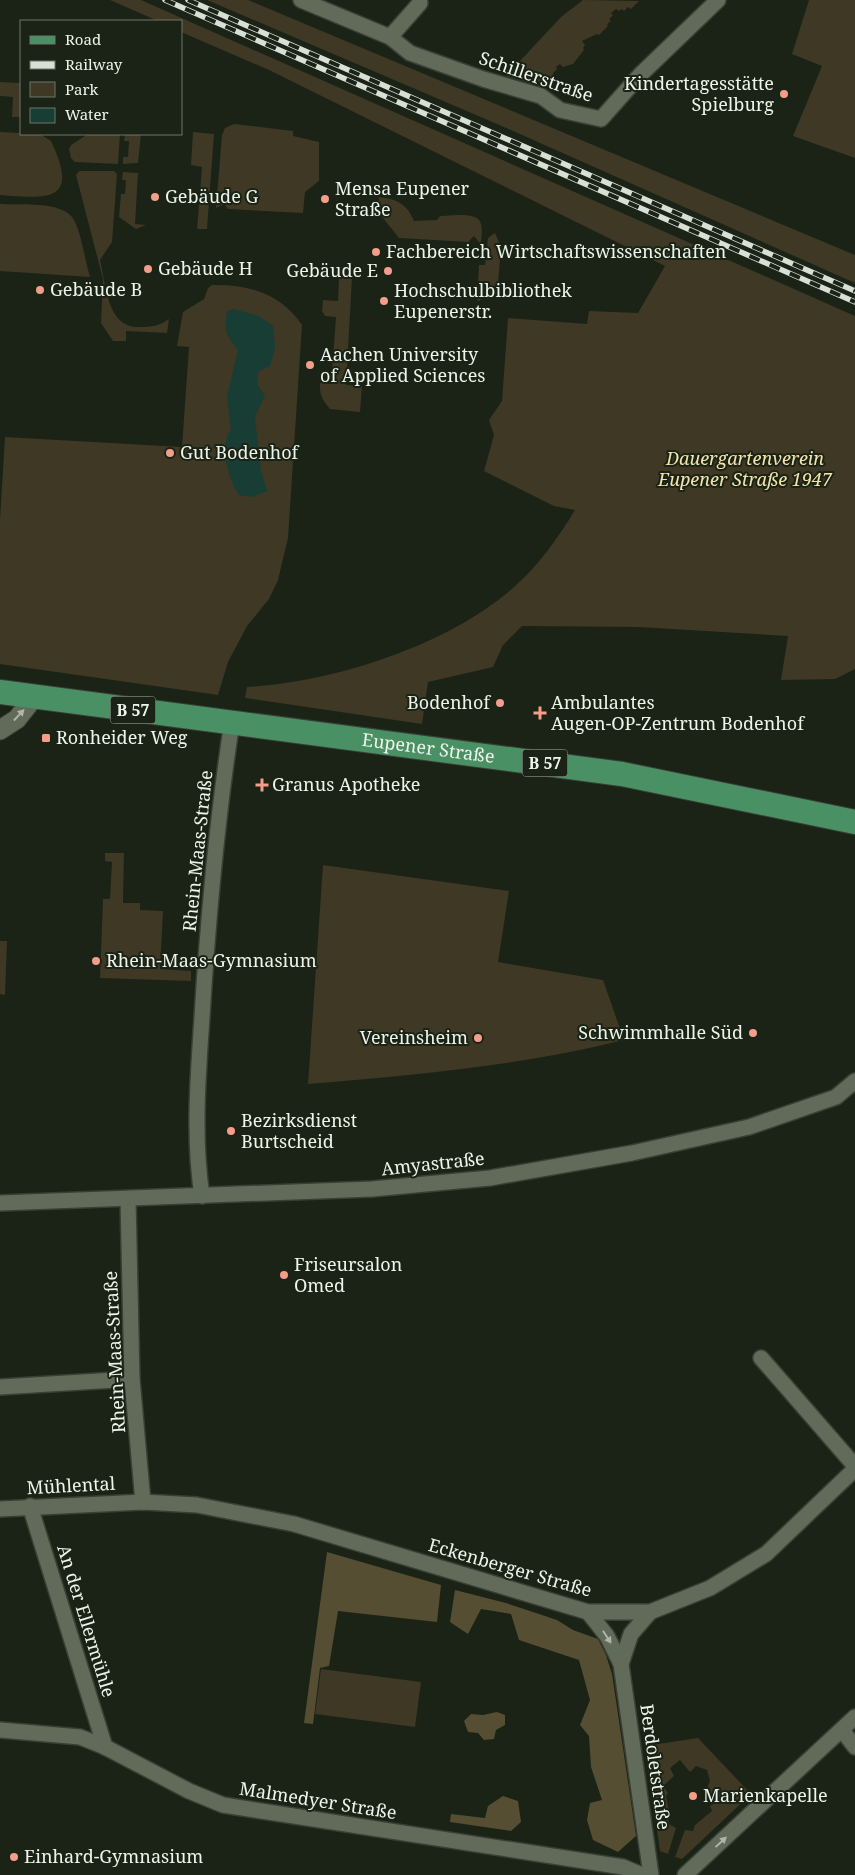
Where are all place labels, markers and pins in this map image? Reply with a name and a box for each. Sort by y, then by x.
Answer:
place label: Kindertagesstätte Spielburg [624,71,774,116]
marker: Kindertagesstätte Spielburg [778,88,790,100]
place label: Mensa Eupener Straße [335,176,470,221]
place label: Gebäude G [165,184,258,208]
marker: Gebäude G [149,191,161,203]
marker: Mensa Eupener Straße [319,193,331,205]
place label: Fachbereich Wirtschaftswissenschaften [386,239,727,263]
marker: Fachbereich Wirtschaftswissenschaften [370,246,382,258]
place label: Gebäude H [158,256,253,280]
place label: Gebäude E [286,258,378,282]
marker: Gebäude H [142,263,154,275]
marker: Gebäude E [382,265,394,277]
place label: Gebäude B [50,277,142,301]
place label: Hochschulbibliothek Eupenerstr. [394,278,572,323]
marker: Gebäude B [34,284,46,296]
marker: Hochschulbibliothek Eupenerstr. [378,295,390,307]
place label: Aachen University of Applied Sciences [320,342,485,387]
marker: Aachen University of Applied Sciences [304,359,316,371]
place label: Gut Bodenhof [180,440,300,464]
marker: Gut Bodenhof [164,447,176,459]
place label: Bodenhof [407,690,491,714]
place label: Ambulantes Augen-OP-Zentrum Bodenhof [551,690,805,735]
marker: Bodenhof [494,697,506,709]
marker: Ambulantes Augen-OP-Zentrum Bodenhof [533,706,547,720]
place label: Ronheider Weg [56,725,188,749]
marker: Ronheider Weg [40,732,52,744]
place label: Granus Apotheke [272,772,420,796]
marker: Granus Apotheke [256,779,268,791]
place label: Rhein-Maas-Gymnasium [106,948,317,972]
marker: Rhein-Maas-Gymnasium [90,955,102,967]
place label: Schwimmhalle Süd [578,1020,743,1044]
place label: Vereinsheim [360,1025,468,1049]
marker: Schwimmhalle Süd [747,1027,759,1039]
marker: Vereinsheim [472,1032,484,1044]
place label: Bezirksdienst Burtscheid [241,1108,357,1153]
marker: Bezirksdienst Burtscheid [225,1125,237,1137]
place label: Friseursalon Omed [294,1252,403,1297]
marker: Friseursalon Omed [278,1269,290,1281]
place label: Marienkapelle [703,1783,828,1807]
marker: Marienkapelle [687,1790,699,1802]
place label: Einhard-Gymnasium [24,1844,203,1868]
marker: Einhard-Gymnasium [8,1851,20,1863]

